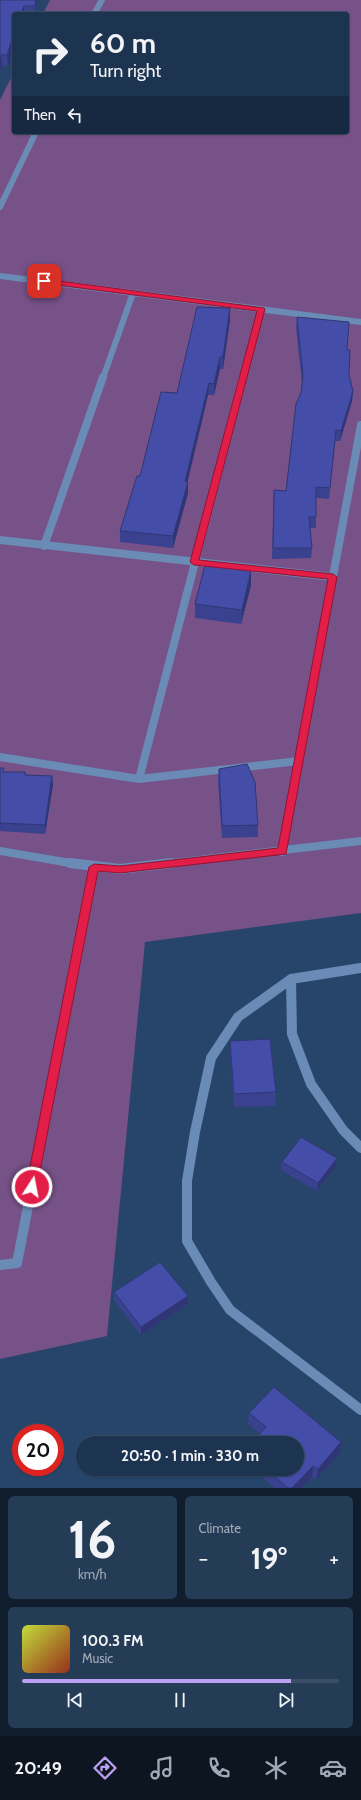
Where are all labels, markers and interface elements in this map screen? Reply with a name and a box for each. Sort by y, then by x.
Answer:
text: 60 m [90,26,156,60]
icon: right [24,28,76,80]
text: Turn right [90,60,161,82]
icon: left [64,104,86,126]
text: Then [24,106,56,124]
pin [27,264,61,298]
icon: arrive [33,270,55,292]
position arrow [11,1166,53,1208]
speed limit sign: 20 [12,1424,64,1476]
text: 20:50 · 1 min · 330 m [121,1447,259,1465]
text: 16 [68,1508,116,1571]
text: Climate [199,1520,241,1536]
text: 19° [250,1540,287,1577]
text: − [199,1545,208,1572]
text: + [329,1545,339,1572]
text: km/h [78,1566,106,1582]
text: 100.3 FM [82,1632,143,1650]
text: Music [82,1650,113,1666]
icon: previous [64,1689,86,1711]
icon: pause [169,1689,191,1711]
icon: next [275,1689,297,1711]
icon: directions [91,1754,119,1782]
icon: music [148,1754,176,1782]
icon: phone [205,1754,233,1782]
icon: climate [262,1754,290,1782]
icon: car [319,1754,347,1782]
text: 20:49 [14,1757,62,1779]

